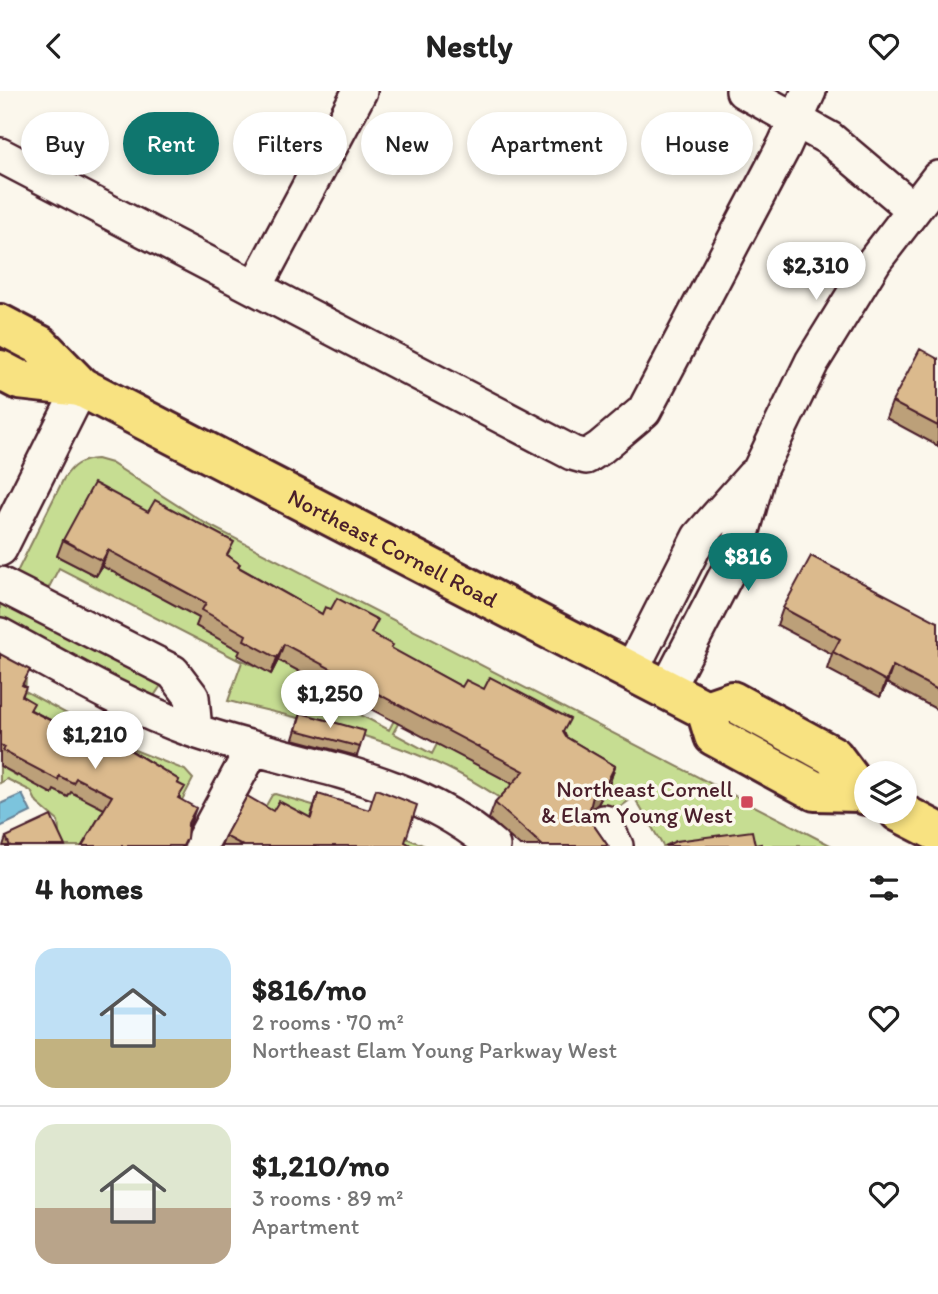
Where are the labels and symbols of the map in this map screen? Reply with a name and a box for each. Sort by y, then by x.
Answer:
pin: $2,310 [759,243,873,302]
street label: Northeast Cornell Road [283,482,503,614]
pin: $816 [707,533,789,593]
pin: $1,250 [273,671,387,730]
pin: $1,210 [38,711,152,771]
place label: Northeast Cornell & Elam Young West [541,775,733,829]
marker: Northeast Cornell & Elam Young West [739,794,755,810]

